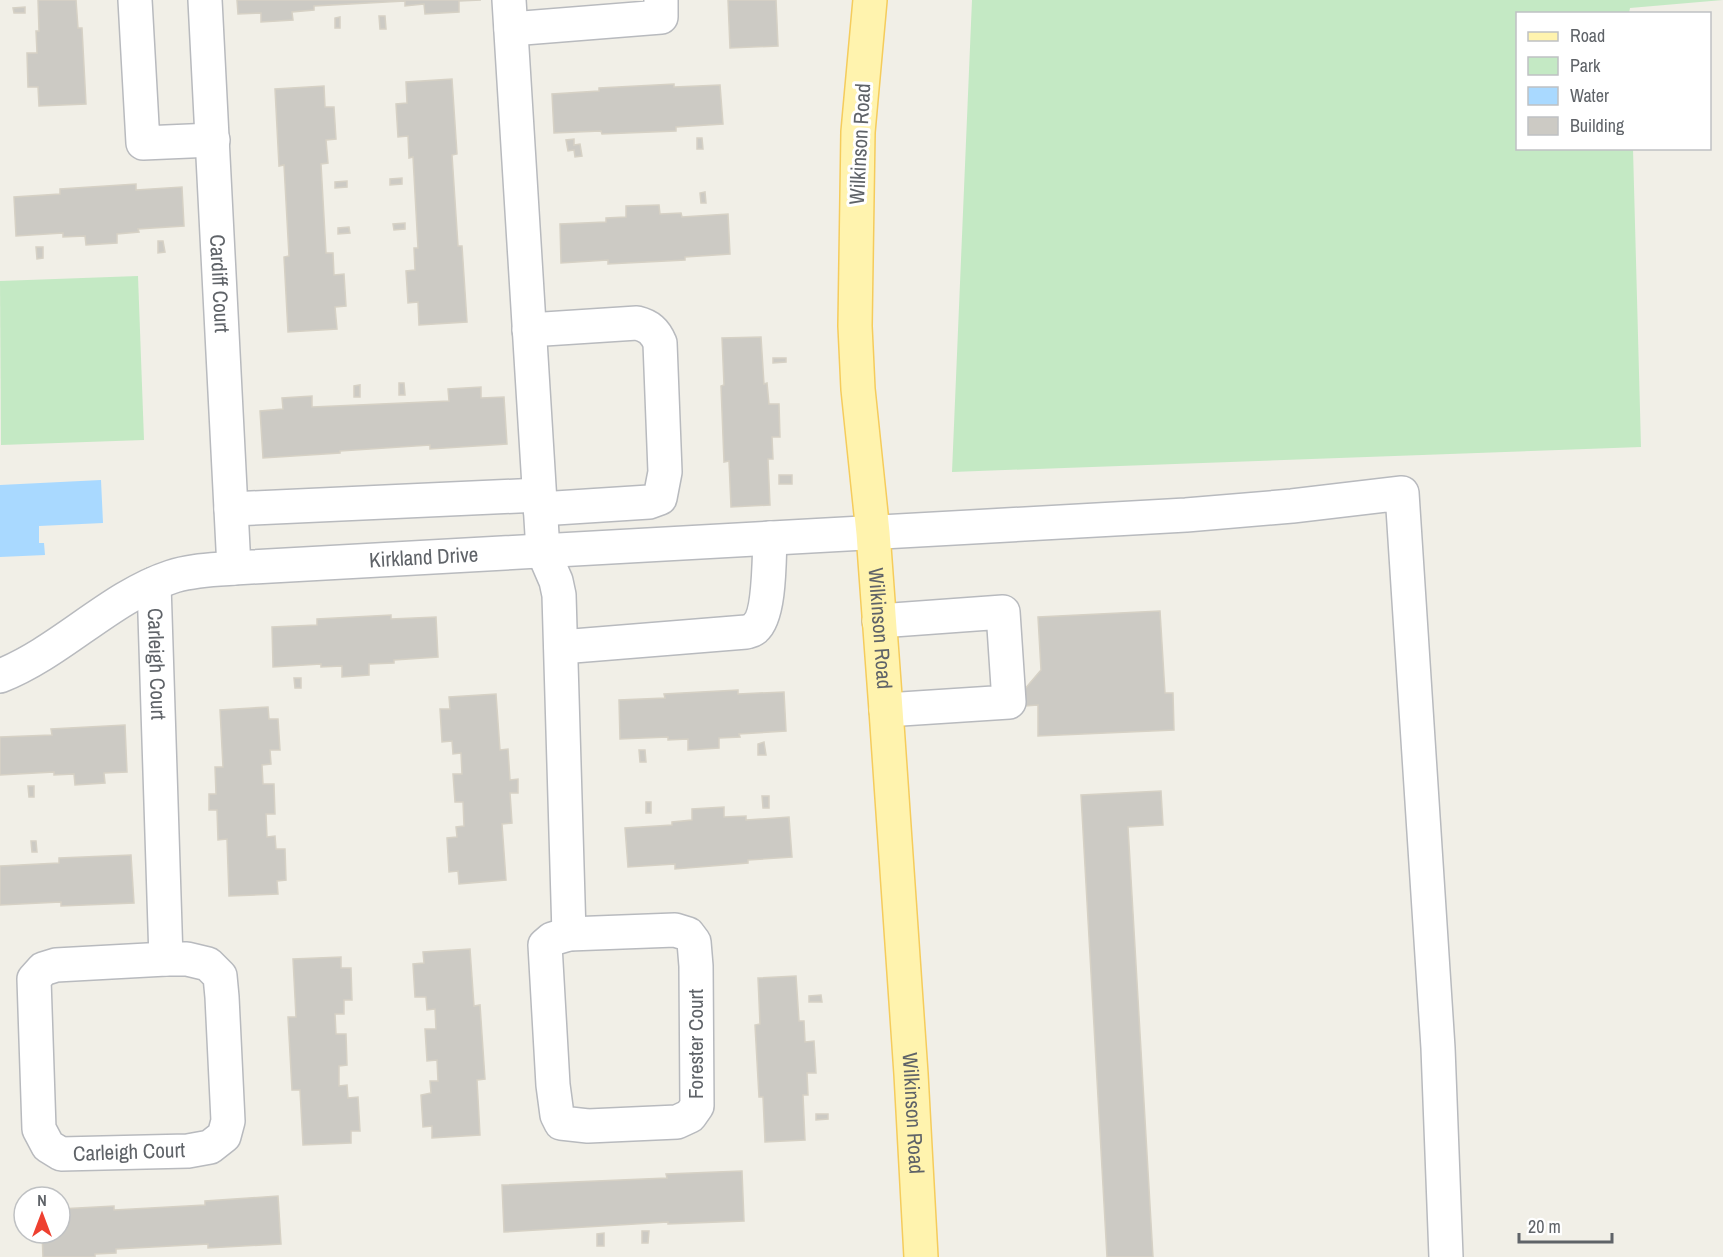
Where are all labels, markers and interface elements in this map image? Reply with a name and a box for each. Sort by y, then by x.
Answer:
legend [1516,12,1711,150]
text: Road [1570,23,1605,48]
text: Park [1570,53,1601,78]
street label: Wilkinson Road [842,83,877,205]
text: Water [1570,83,1609,108]
text: Building [1570,113,1625,138]
street label: Cardiff Court [203,234,237,334]
street label: Kirkland Drive [368,539,479,574]
street label: Wilkinson Road [862,567,899,690]
street label: Carleigh Court [141,607,173,721]
street label: Forester Court [681,989,710,1099]
street label: Wilkinson Road [896,1051,931,1175]
street label: Carleigh Court [73,1135,186,1168]
north arrow [12,1185,72,1245]
text: N [37,1189,47,1211]
scale bar [1519,1206,1612,1244]
text: 20 m [1528,1214,1561,1239]

